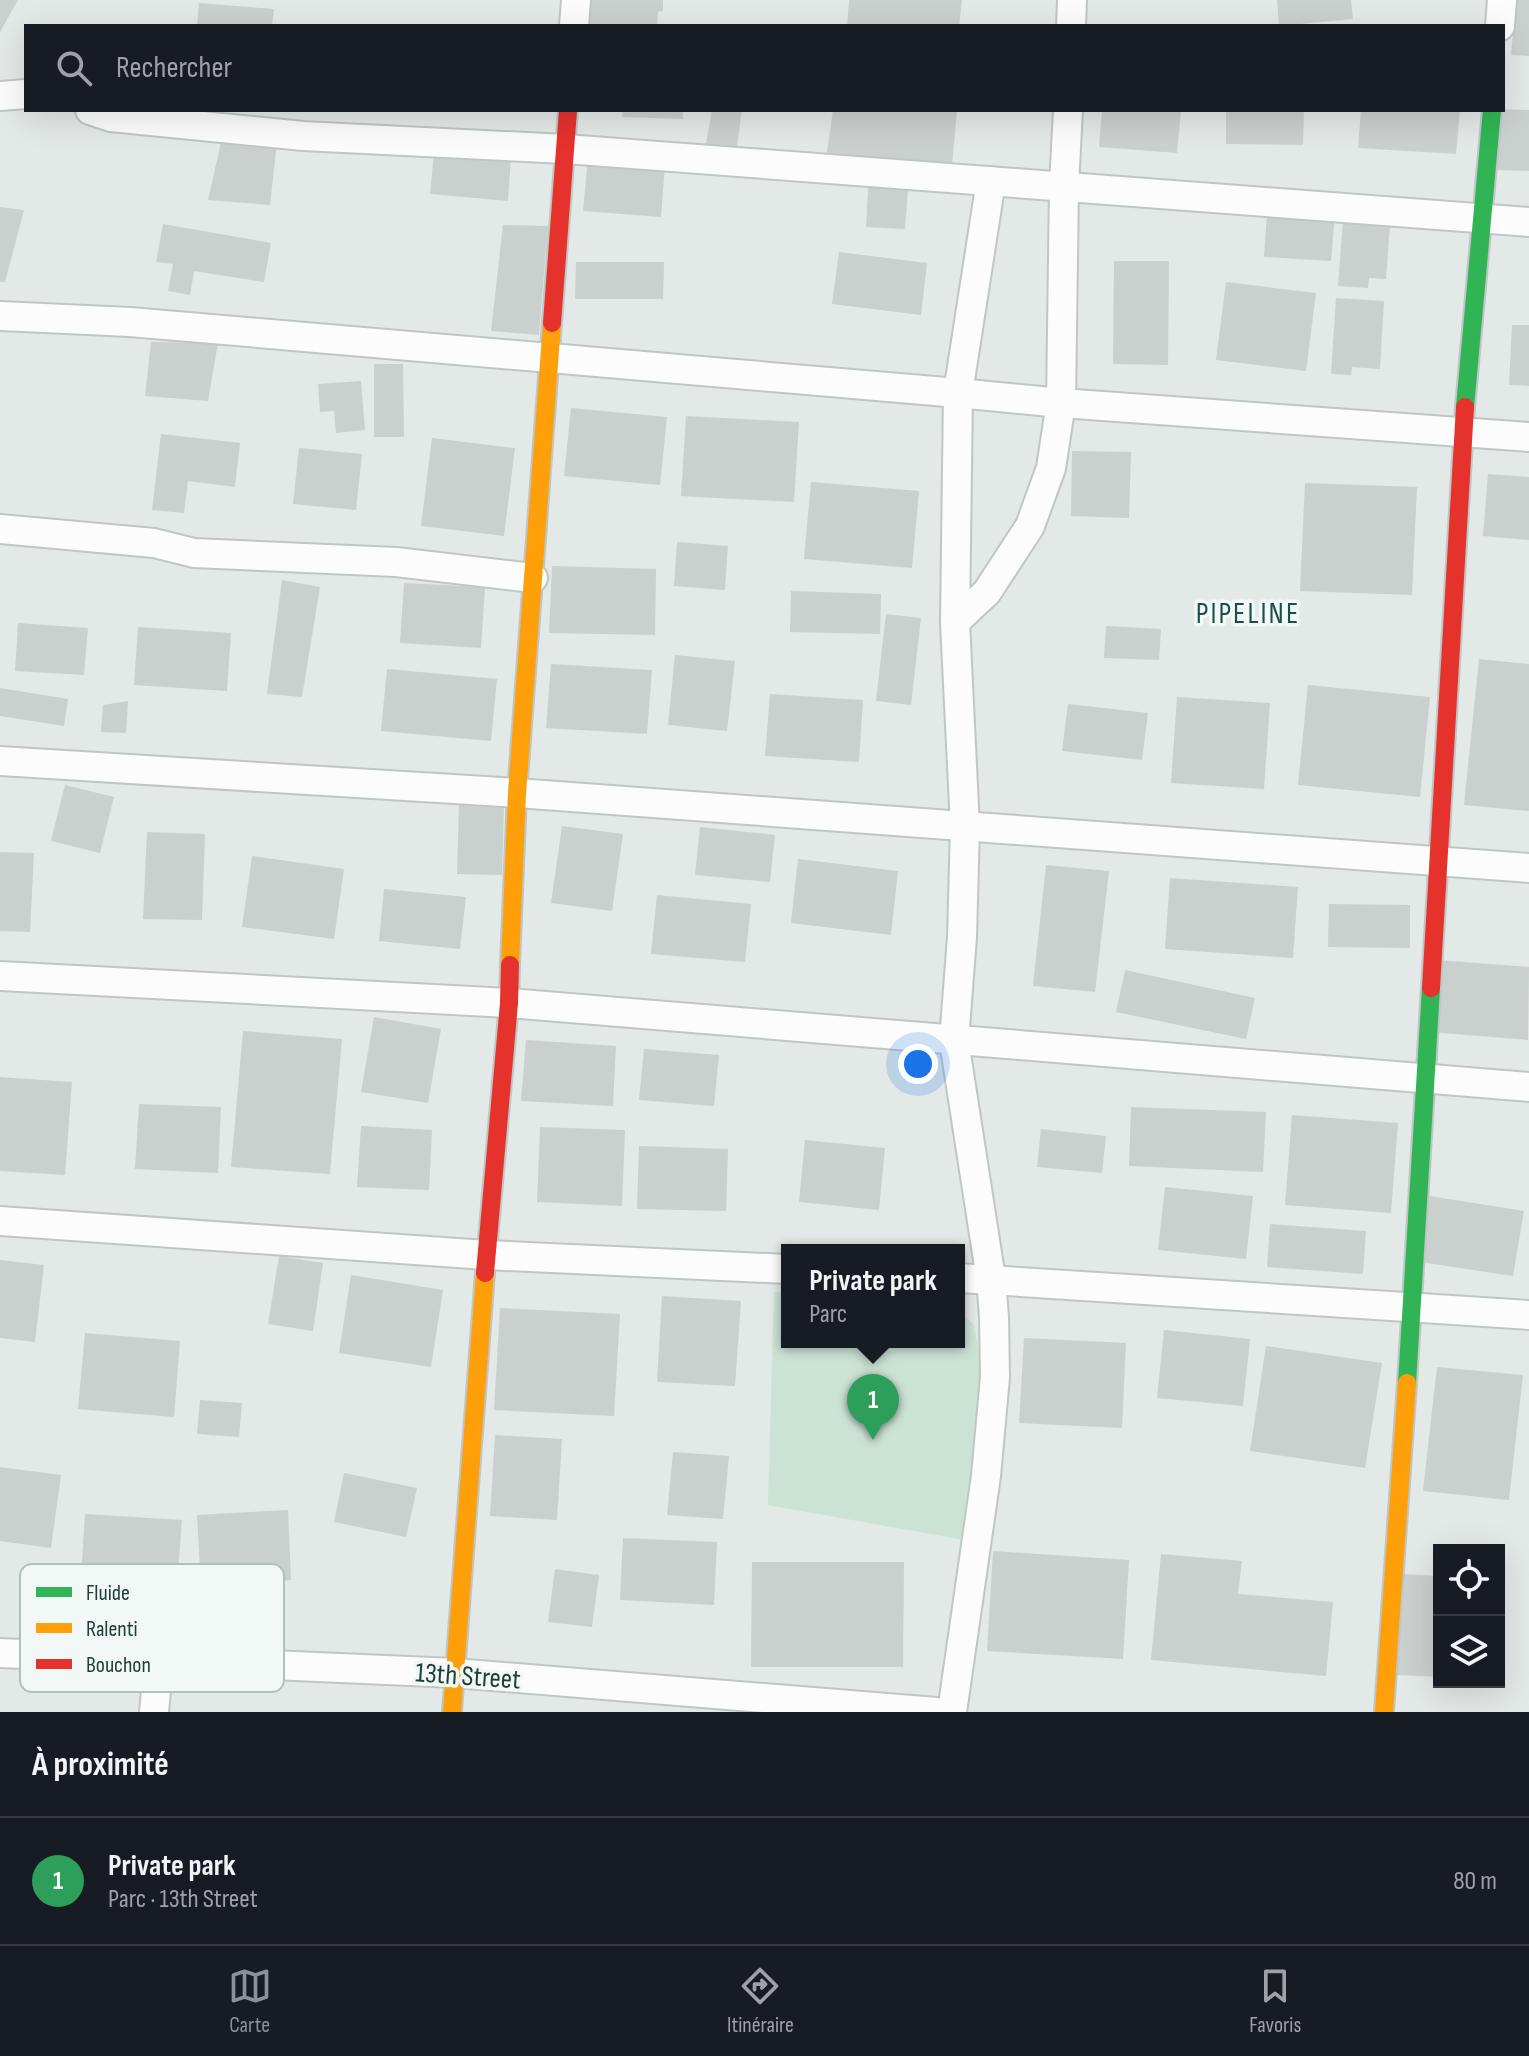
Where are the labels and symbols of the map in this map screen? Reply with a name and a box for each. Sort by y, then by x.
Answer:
district label: PIPELINE [1196,596,1300,632]
your location [898,1044,938,1084]
pin: 1 [847,1374,899,1440]
legend [20,1564,284,1692]
text: Fluide [86,1580,130,1607]
text: Ralenti [86,1616,138,1643]
text: Bouchon [86,1652,151,1679]
street label: 13th Street [414,1656,522,1697]

